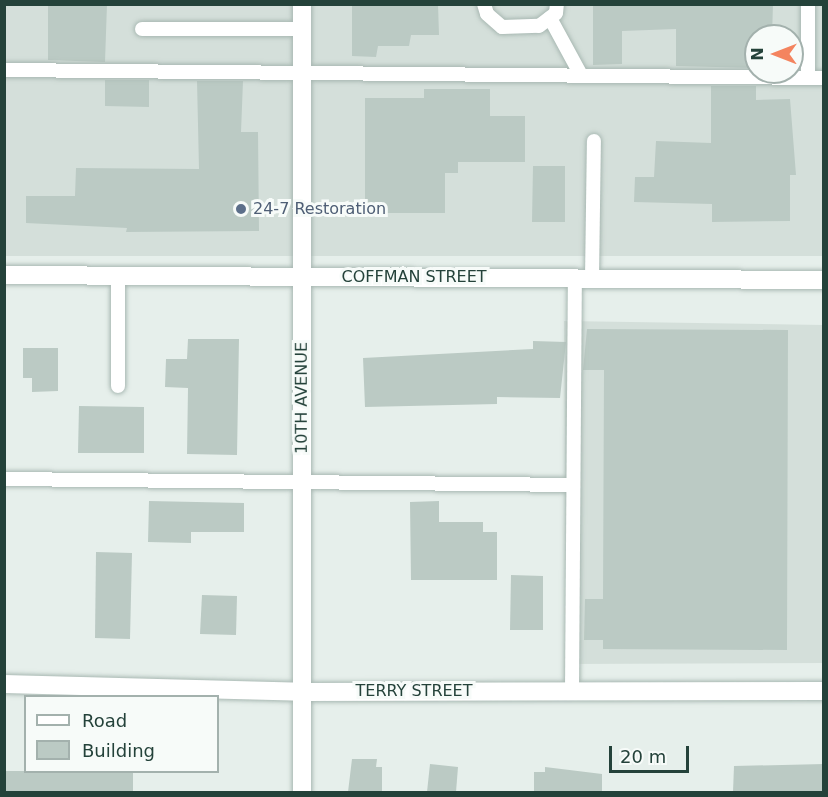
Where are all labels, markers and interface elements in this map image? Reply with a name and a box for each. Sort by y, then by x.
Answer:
north arrow [744,24,804,84]
text: N [748,47,767,61]
place label: 24-7 Restoration [253,199,386,219]
marker: 24-7 Restoration [234,202,248,216]
street label: COFFMAN STREET [341,267,487,287]
street label: 10TH AVENUE [292,342,312,454]
street label: TERRY STREET [356,681,472,701]
legend [24,695,219,773]
text: Road [82,710,127,731]
scale bar [612,734,692,772]
text: Building [82,740,155,761]
text: 20 m [620,746,666,767]

